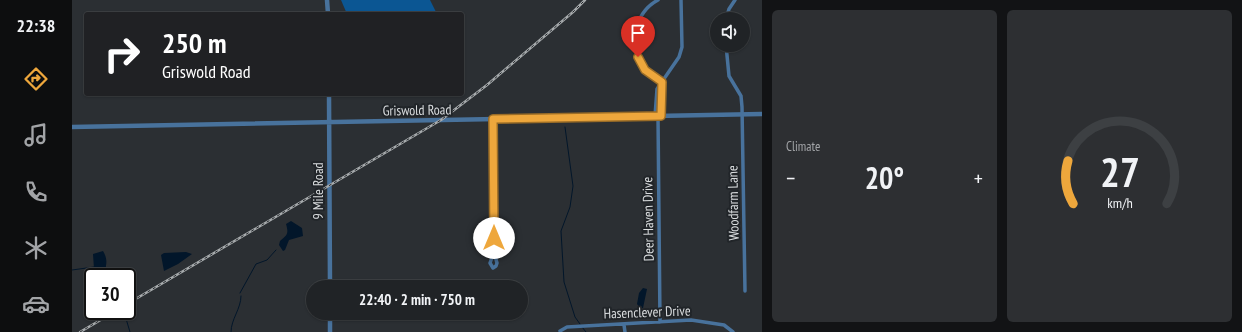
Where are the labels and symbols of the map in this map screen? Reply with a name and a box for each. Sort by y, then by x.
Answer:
pin [621,16,655,57]
street label: Griswold Road [382,100,452,120]
street label: 9 Mile Road [309,162,327,220]
street label: Woodfarm Lane [723,165,743,241]
street label: Deer Haven Drive [638,176,658,261]
position arrow [473,217,515,259]
speed limit sign: 30 [84,268,136,320]
street label: Hasenclever Drive [603,301,691,323]

